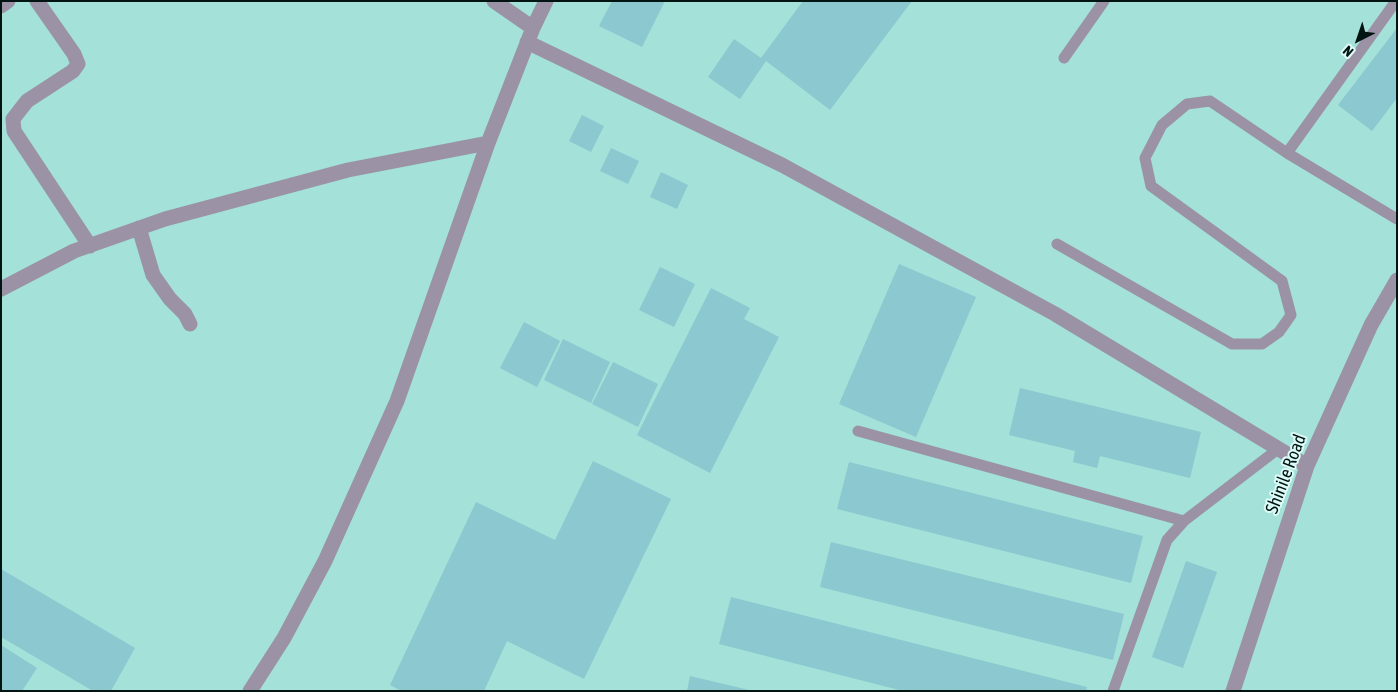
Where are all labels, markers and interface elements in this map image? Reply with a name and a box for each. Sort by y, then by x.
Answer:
north arrow [1333,15,1383,65]
text: N [1340,43,1357,60]
street label: Shinile Road [1261,431,1311,517]

